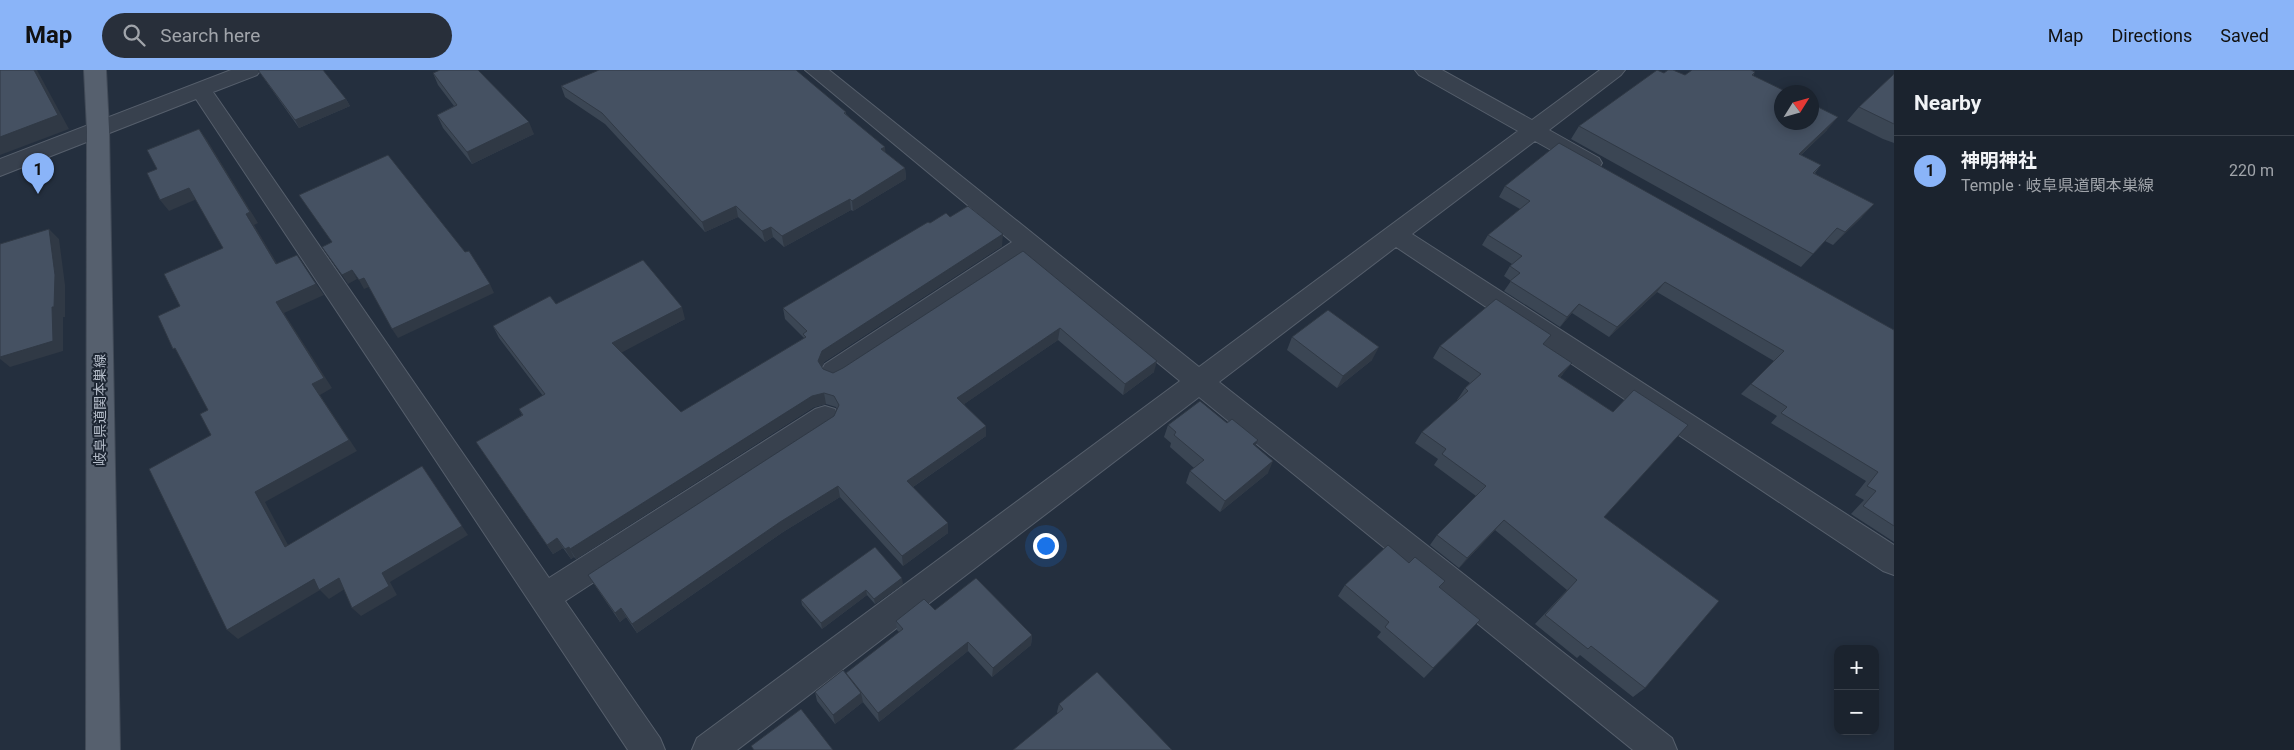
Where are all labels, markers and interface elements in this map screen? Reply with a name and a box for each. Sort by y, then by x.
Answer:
search box [102,13,452,58]
text: Map [25,21,72,49]
icon: search [120,21,148,49]
text: Search here [160,24,260,47]
text: Map [2048,25,2083,46]
text: Directions [2111,25,2192,46]
text: Saved [2220,25,2269,46]
north arrow [1774,85,1819,130]
text: Nearby [1914,91,1981,115]
text: 神明神社 [1961,149,2037,172]
pin: 1 [22,153,54,194]
text: 1 [1925,161,1935,180]
text: 220 m [2229,161,2274,180]
text: Temple · 岐阜県道関本巣線 [1961,176,2154,195]
street label: 岐阜県道関本巣線 [92,354,108,466]
your location [1033,533,1059,559]
map controls [1834,645,1879,735]
button: + [1834,645,1879,690]
button: − [1834,690,1879,735]

